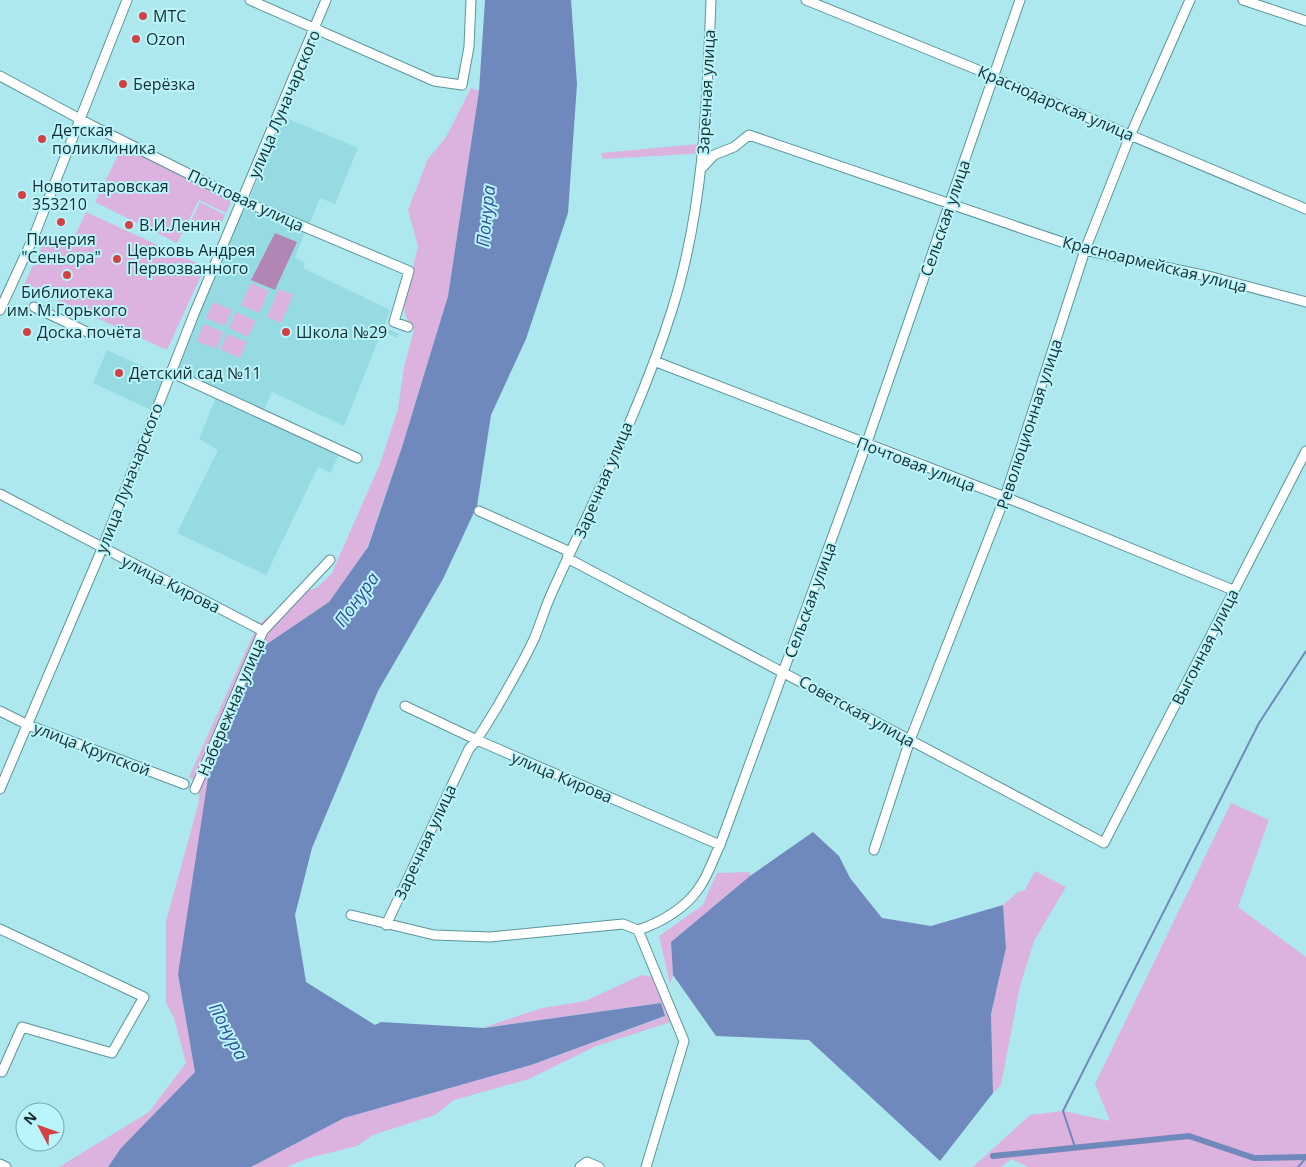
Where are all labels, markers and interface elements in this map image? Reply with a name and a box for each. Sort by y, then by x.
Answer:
place label: МТС [153,5,186,27]
marker: МТС [137,10,149,22]
street label: улица Луначарского [243,26,325,182]
place label: Ozon [146,28,185,50]
street label: Заречная улица [692,29,720,155]
marker: Ozon [130,33,142,45]
street label: Краснодарская улица [974,60,1138,146]
place label: Берёзка [133,73,195,95]
marker: Берёзка [117,78,129,90]
place label: Детская поликлиника [52,119,156,159]
marker: Детская поликлиника [36,133,48,145]
street label: Сельская улица [915,157,975,279]
street label: Почтовая улица [184,164,308,236]
place label: Новотитаровская 353210 [32,175,169,215]
water label: Понура [470,184,500,248]
marker: Новотитаровская 353210 [16,189,28,201]
place label: В.И.Ленин [139,214,221,236]
marker: Пицерия "Сеньора" [55,216,67,228]
marker: В.И.Ленин [123,219,135,231]
place label: Пицерия "Сеньора" [21,228,101,268]
street label: Красноармейская улица [1060,230,1250,298]
place label: Церковь Андрея Первозванного [127,239,255,279]
marker: Церковь Андрея Первозванного [111,253,123,265]
marker: Библиотека им. М.Горького [61,269,73,281]
place label: Библиотека им. М.Горького [7,281,127,321]
place label: Доска почёта [37,321,141,343]
place label: Школа №29 [296,321,387,343]
marker: Доска почёта [21,326,33,338]
marker: Школа №29 [280,326,292,338]
street label: Революционная улица [991,336,1067,512]
place label: Детский сад №11 [129,362,261,384]
marker: Детский сад №11 [113,367,125,379]
street label: улица Луначарского [90,400,168,556]
street label: Заречная улица [568,418,638,542]
street label: Почтовая улица [853,431,979,497]
street label: Сельская улица [779,539,841,661]
street label: улица Кирова [118,550,224,618]
water label: Понура [328,567,384,631]
street label: Выгонная улица [1166,585,1244,709]
street label: Набережная улица [192,635,270,779]
street label: Советская улица [795,670,919,752]
street label: улица Крупской [30,717,154,781]
street label: улица Кирова [508,746,616,808]
street label: Заречная улица [389,781,461,903]
water label: Понура [204,998,254,1064]
north arrow [15,1102,65,1152]
text: N [19,1108,41,1129]

